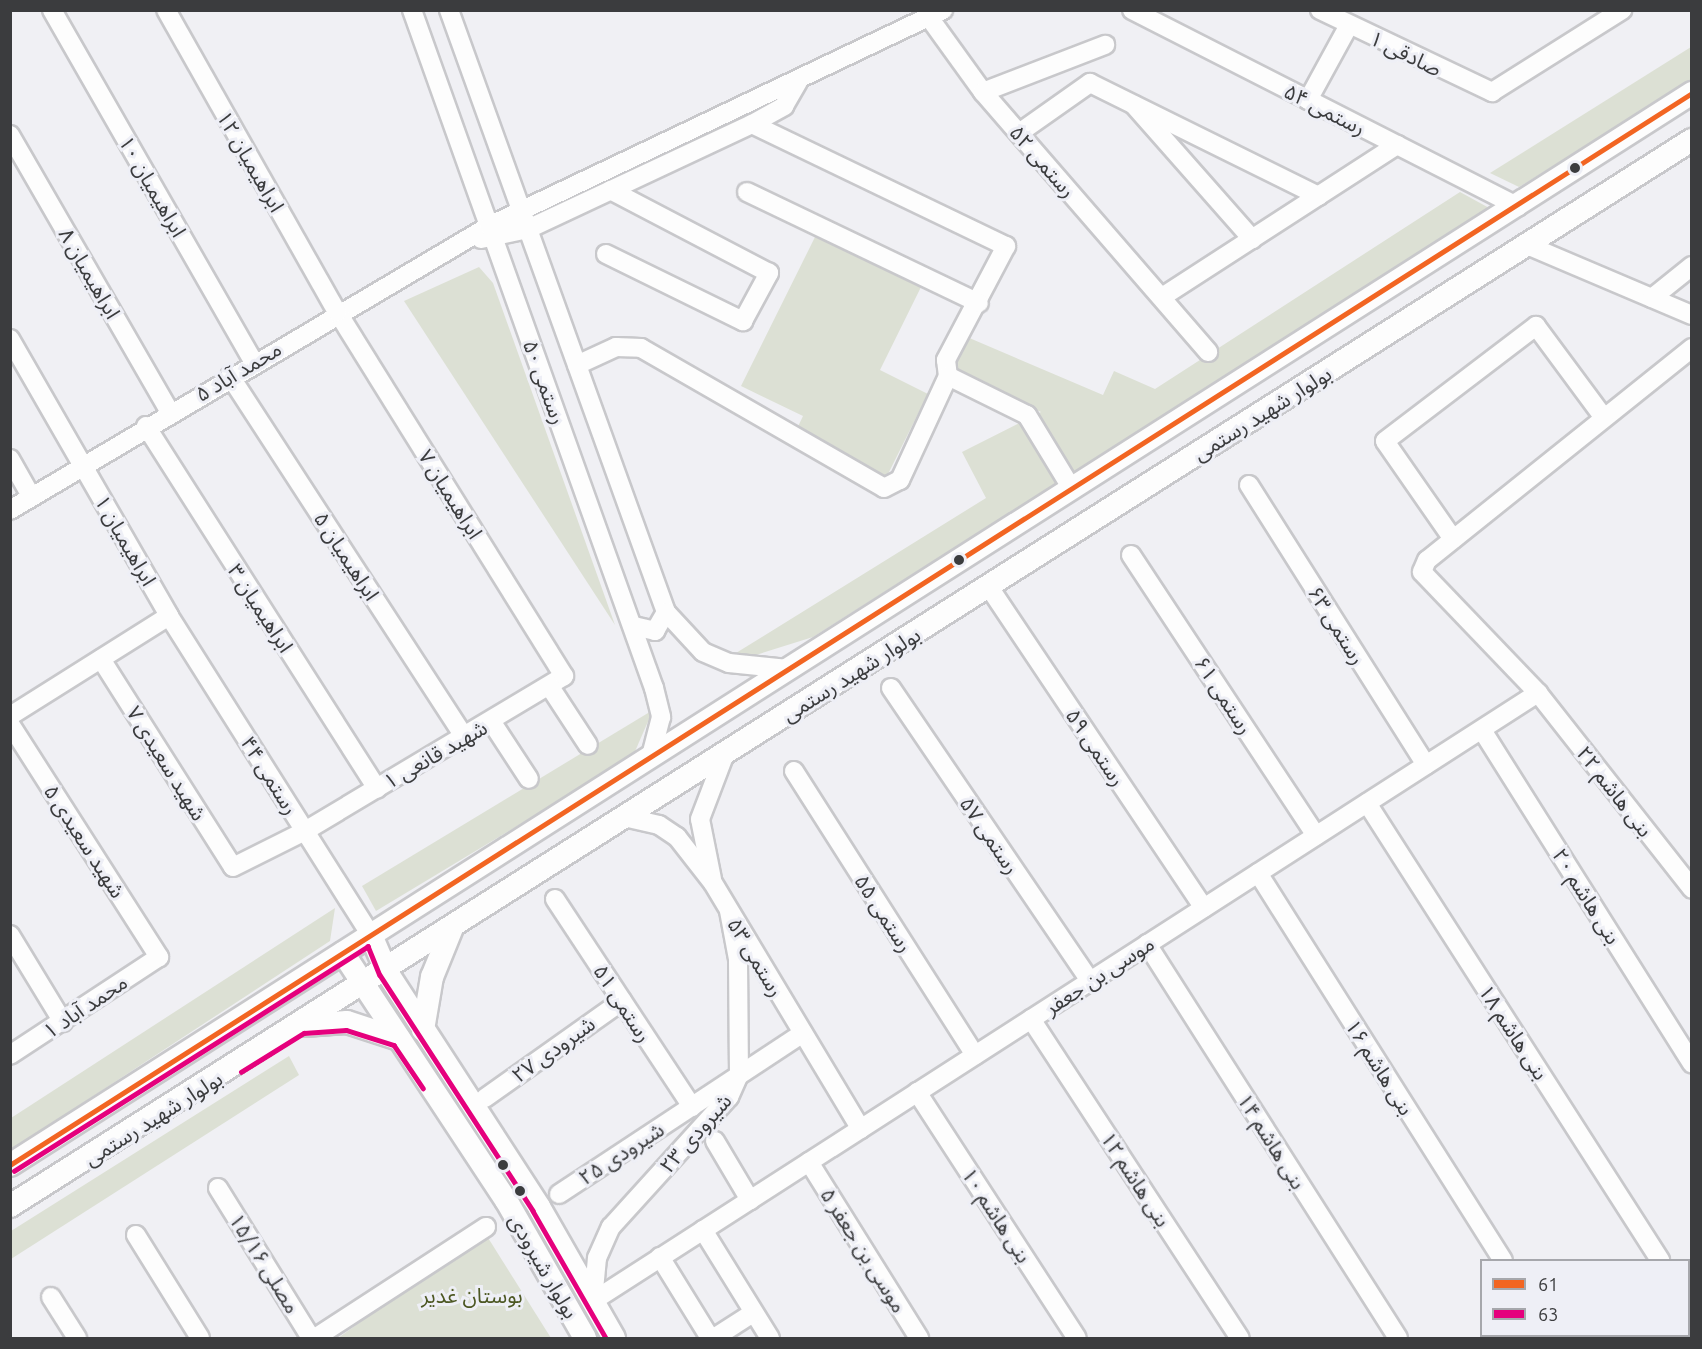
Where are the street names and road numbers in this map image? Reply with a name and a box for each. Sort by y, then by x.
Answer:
street label: صادقی ۱ [1366,25,1446,81]
street label: رستمی ۵۴ [1280,78,1370,140]
street label: ابراهیمیان ۱۲ [212,106,290,216]
street label: رستمی ۵۲ [1005,120,1081,202]
street label: ابراهیمیان ۱۰ [114,131,192,241]
street label: ابراهیمیان ۸ [54,223,126,323]
street label: محمد آباد ۵ [190,335,286,407]
street label: رستمی ۵۰ [518,336,572,428]
street label: بولوار شهید رستمی [1188,360,1336,466]
street label: ابراهیمیان ۷ [414,445,488,543]
street label: ابراهیمیان ۱ [90,490,162,590]
street label: ابراهیمیان ۵ [309,507,385,605]
street label: ابراهیمیان ۳ [223,559,299,657]
street label: رستمی ۶۳ [1303,581,1371,669]
street label: بولوار شهید رستمی [777,621,925,727]
street label: رستمی ۶۱ [1190,651,1258,739]
street label: شهید سعیدی ۷ [122,701,212,825]
street label: رستمی ۵۹ [1061,704,1131,790]
street label: شهید قانعی ۱ [379,714,491,794]
street label: رستمی ۴۴ [236,731,304,819]
street label: بنی هاشم ۲۲ [1572,741,1658,841]
street label: شهید سعیدی ۵ [39,780,131,902]
street label: رستمی ۵۷ [955,792,1025,878]
street label: بنی هاشم ۲۰ [1548,843,1626,949]
street label: رستمی ۵۵ [850,869,918,957]
street label: رستمی ۵۳ [723,913,789,1001]
street label: موسی بن جعفر [1040,930,1158,1020]
street label: رستمی ۵۱ [589,959,657,1047]
street label: محمد آباد ۱ [38,969,132,1043]
street label: بنی هاشم ۱۸ [1474,980,1554,1084]
street label: شیرودی ۲۷ [506,1010,600,1088]
street label: بنی هاشم ۱۶ [1341,1014,1419,1120]
street label: بولوار شهید رستمی [79,1065,227,1171]
street label: شیرودی ۲۳ [654,1088,736,1178]
street label: بنی هاشم ۱۴ [1233,1088,1311,1194]
street label: شیرودی ۲۵ [574,1116,668,1190]
street label: بنی هاشم ۱۲ [1096,1127,1176,1231]
street label: بنی هاشم ۱۰ [957,1163,1037,1267]
street label: موسی بن جعفر ۵ [816,1183,912,1317]
street label: مصلی ۱۵/۱۶ [224,1208,306,1318]
street label: بولوار شیرودی [504,1209,584,1323]

